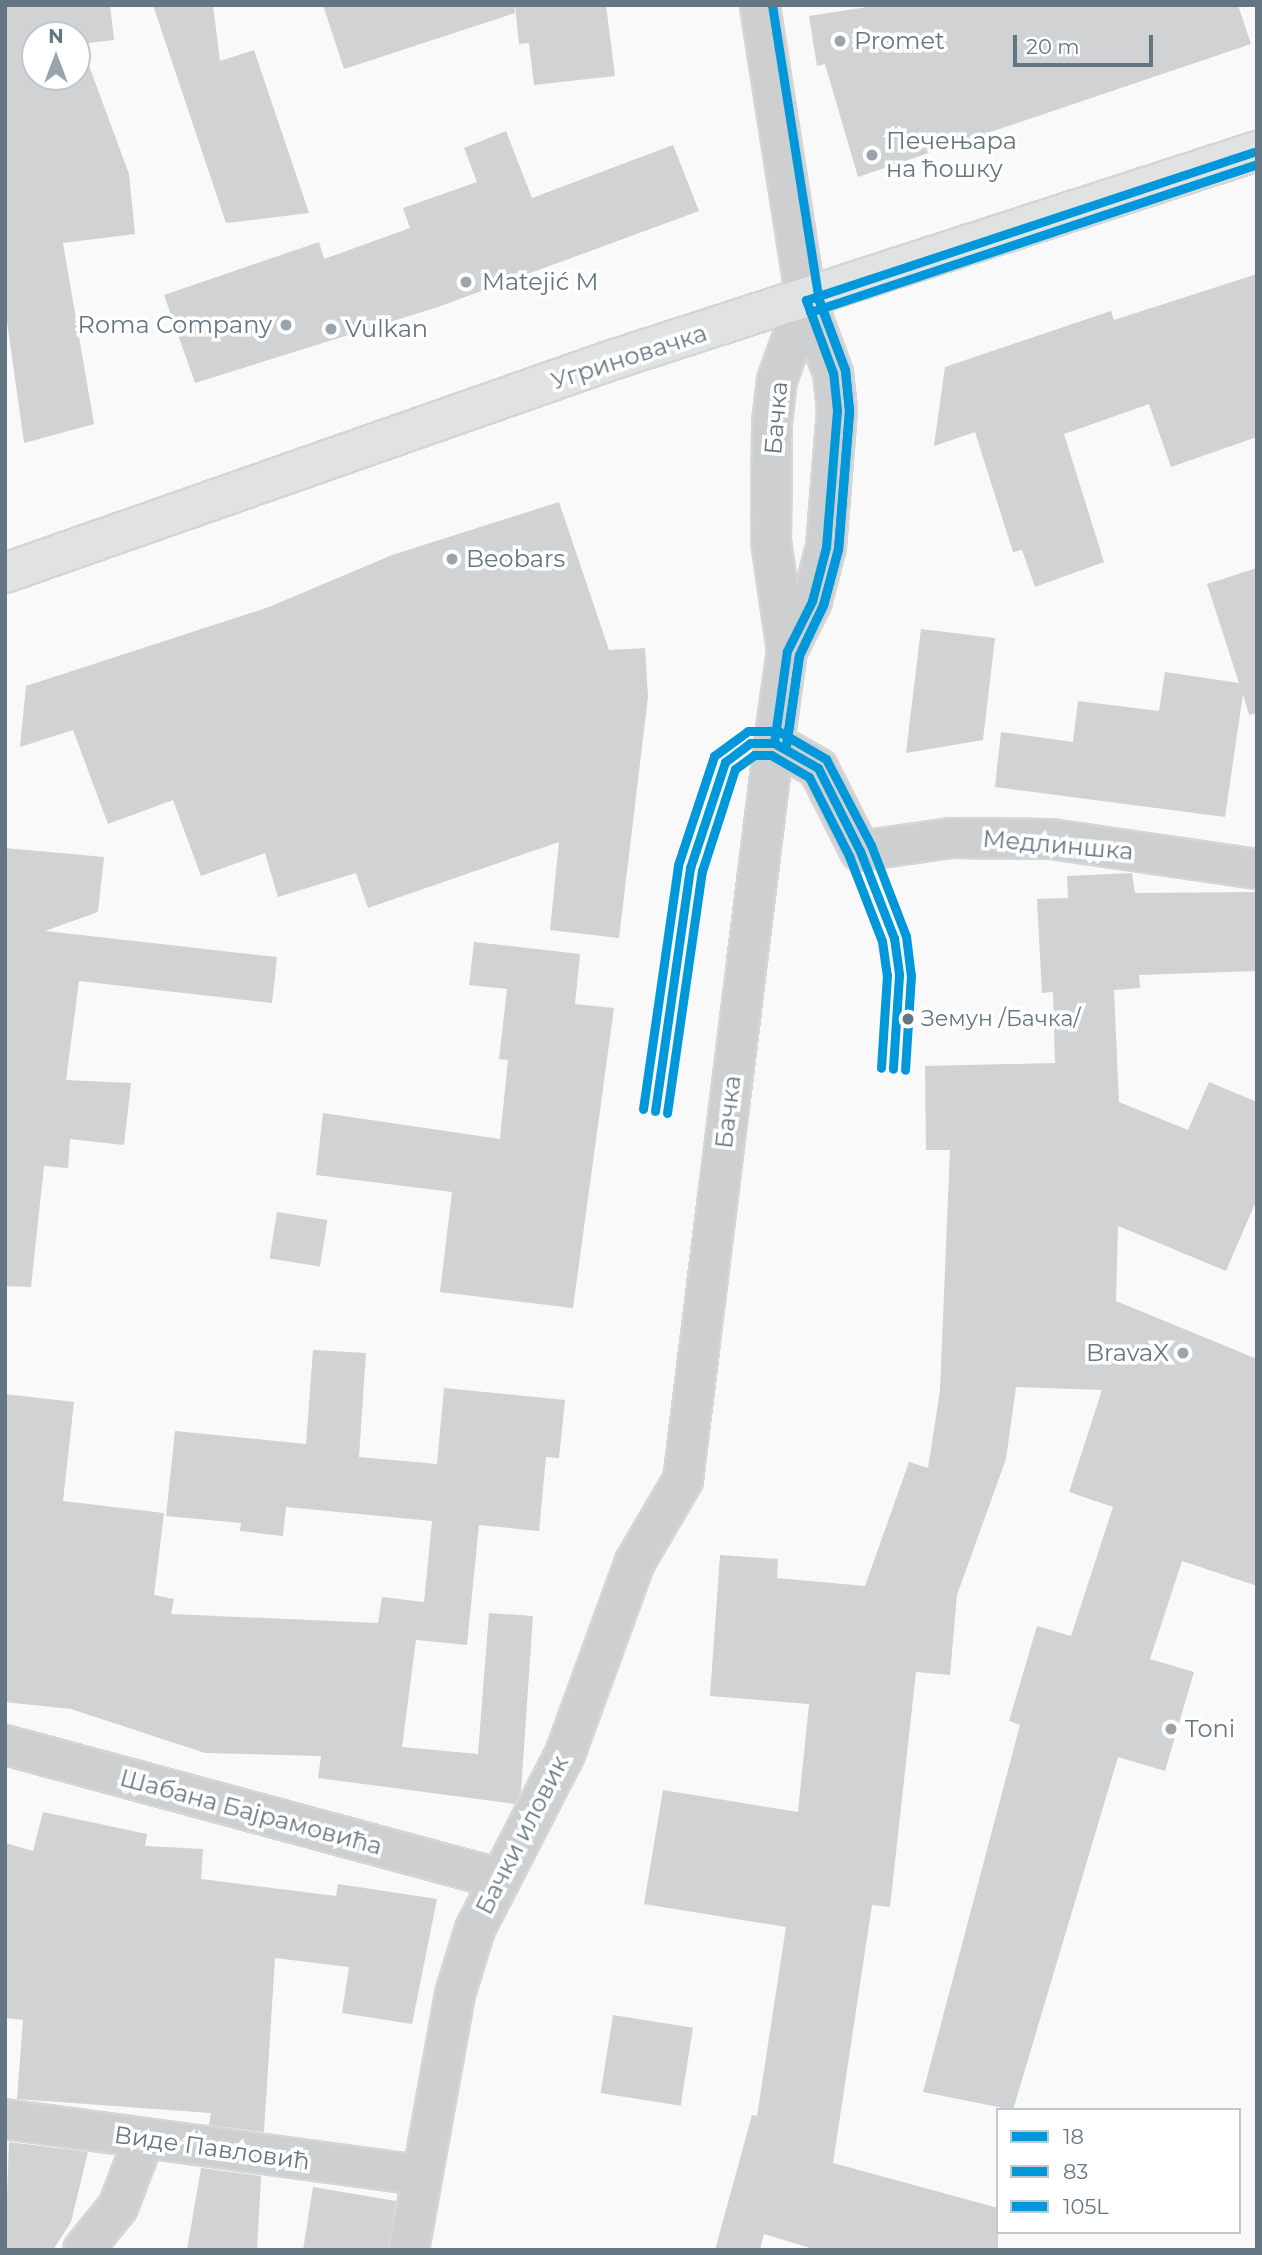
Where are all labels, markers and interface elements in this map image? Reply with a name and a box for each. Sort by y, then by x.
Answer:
north arrow [21,21,91,91]
scale bar [1017,21,1157,65]
text: N [48,25,64,48]
place label: Promet [854,27,945,55]
marker: Promet [832,33,848,49]
text: 20 m [1026,34,1080,59]
place label: Печењара на ћошку [886,127,1017,183]
marker: Печењара на ћошку [864,147,880,163]
place label: Matejić M [482,268,598,296]
marker: Matejić M [456,272,476,292]
place label: Roma Company [78,311,272,339]
place label: Vulkan [345,315,428,343]
marker: Roma Company [278,317,294,333]
street label: Угриновачка [548,318,710,396]
marker: Vulkan [323,321,339,337]
street label: Бачка [758,380,794,456]
place label: Beobars [466,545,565,573]
marker: Beobars [444,551,460,567]
street label: Медлиншка [981,824,1135,866]
place label: Земун /Бачка/ [921,1006,1081,1032]
marker: Земун /Бачка/ [901,1012,915,1026]
street label: Бачка [709,1074,747,1150]
place label: BravaX [1086,1339,1169,1367]
marker: BravaX [1175,1345,1191,1361]
place label: Toni [1185,1715,1235,1743]
marker: Toni [1163,1721,1179,1737]
street label: Бачки иловик [470,1751,574,1919]
street label: Шабана Бајрамовића [117,1763,385,1861]
legend [996,2108,1241,2234]
street label: Виде Павловић [112,2120,312,2176]
text: 18 [1063,2124,1084,2149]
text: 83 [1063,2159,1088,2184]
text: 105L [1063,2194,1109,2219]

